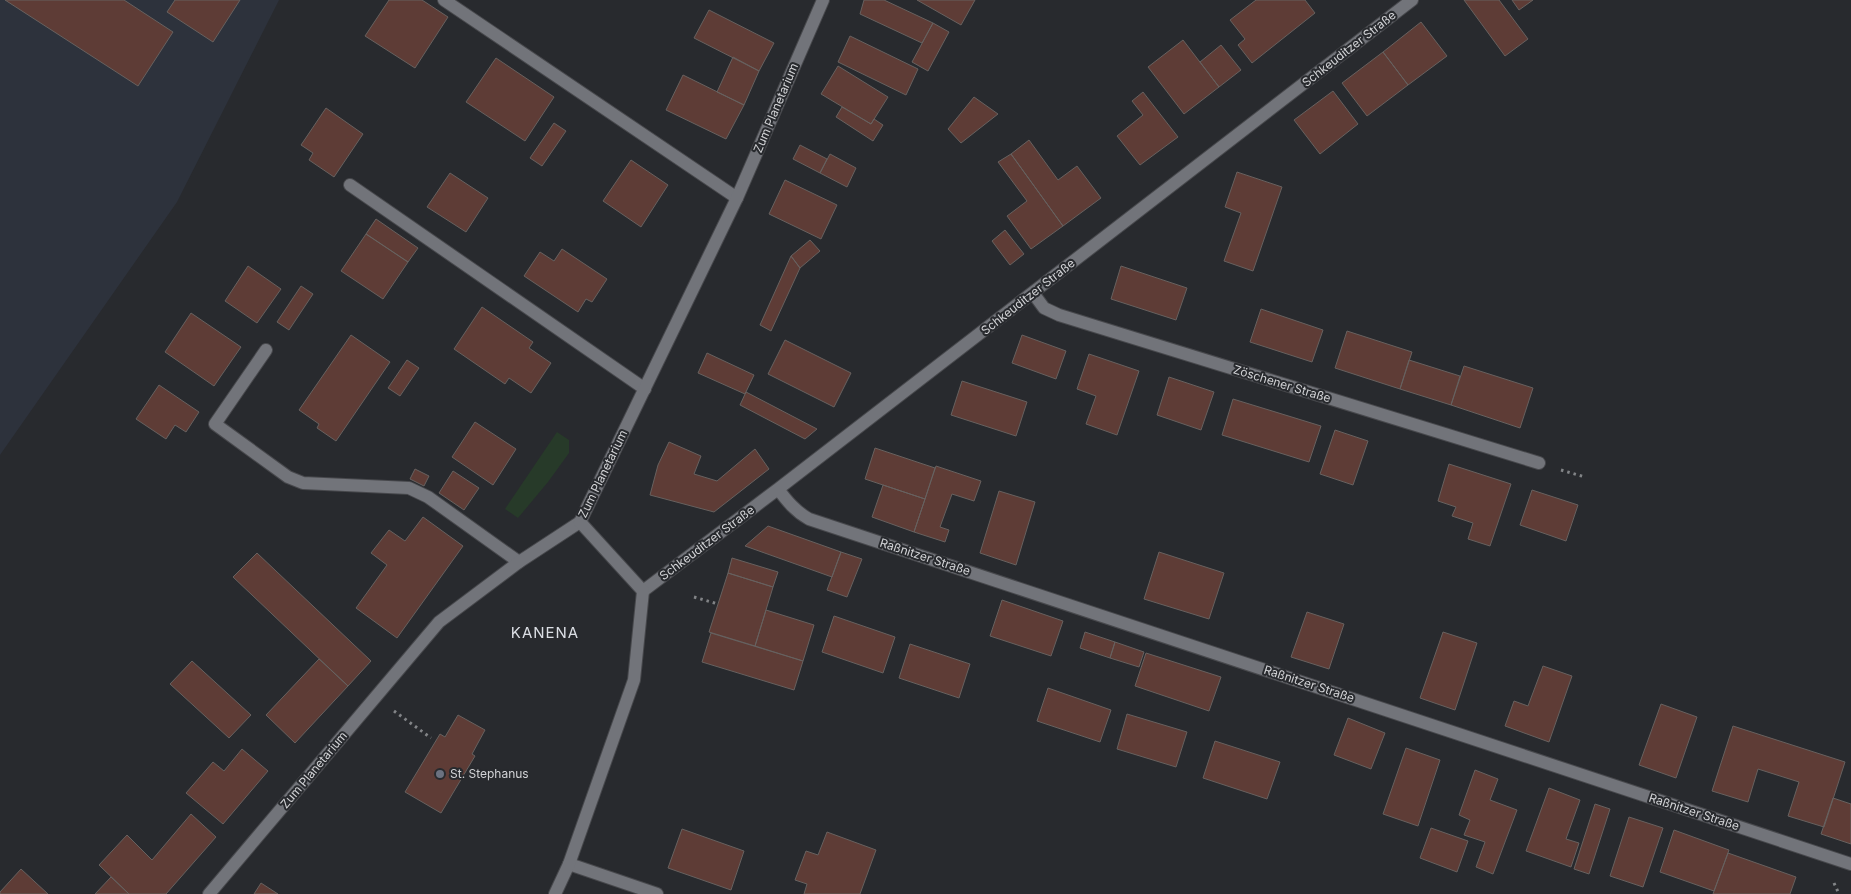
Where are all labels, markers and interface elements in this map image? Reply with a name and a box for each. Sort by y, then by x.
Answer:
street label: Schkeuditzer Straße [1299,7,1399,90]
street label: Zum Planetarium [750,61,801,155]
street label: Schkeuditzer Straße [978,255,1078,338]
street label: Zöschener Straße [1232,362,1333,406]
street label: Zum Planetarium [575,427,630,520]
street label: Schkeuditzer Straße [656,502,757,583]
street label: Raßnitzer Straße [878,535,972,578]
district label: KANENA [511,623,579,642]
street label: Raßnitzer Straße [1262,662,1356,705]
street label: Zum Planetarium [277,728,350,811]
place label: St. Stephanus [450,766,529,781]
marker: St. Stephanus [434,768,446,780]
street label: Raßnitzer Straße [1647,790,1741,833]

